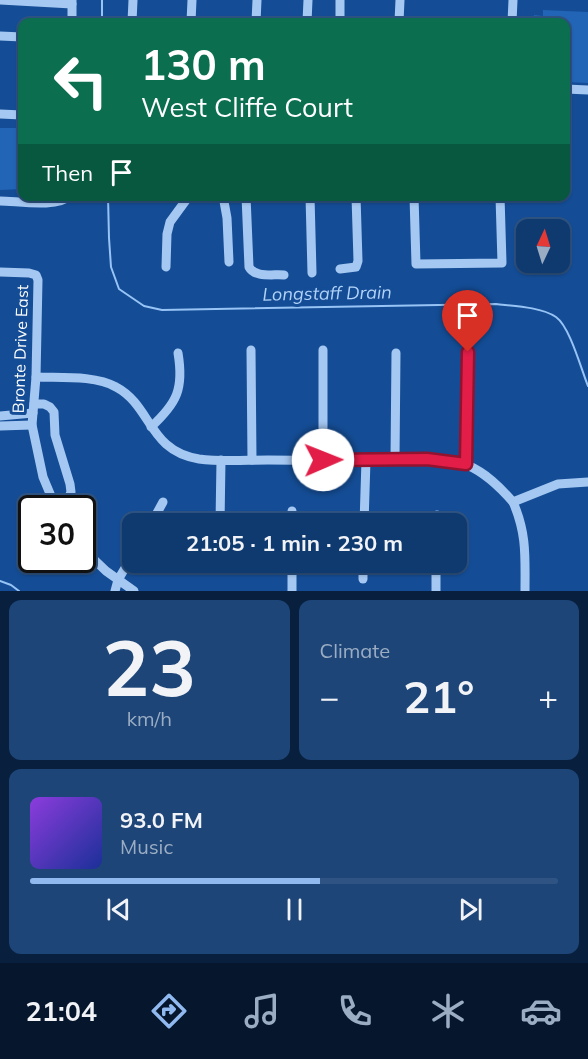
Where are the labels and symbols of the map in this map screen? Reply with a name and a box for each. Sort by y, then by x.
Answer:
north arrow [516,219,570,273]
water label: Longstaff Drain [262,280,392,306]
street label: Bronte Drive East [8,284,32,414]
pin [442,290,493,352]
position arrow [291,428,355,492]
speed limit sign: 30 [18,495,96,573]

